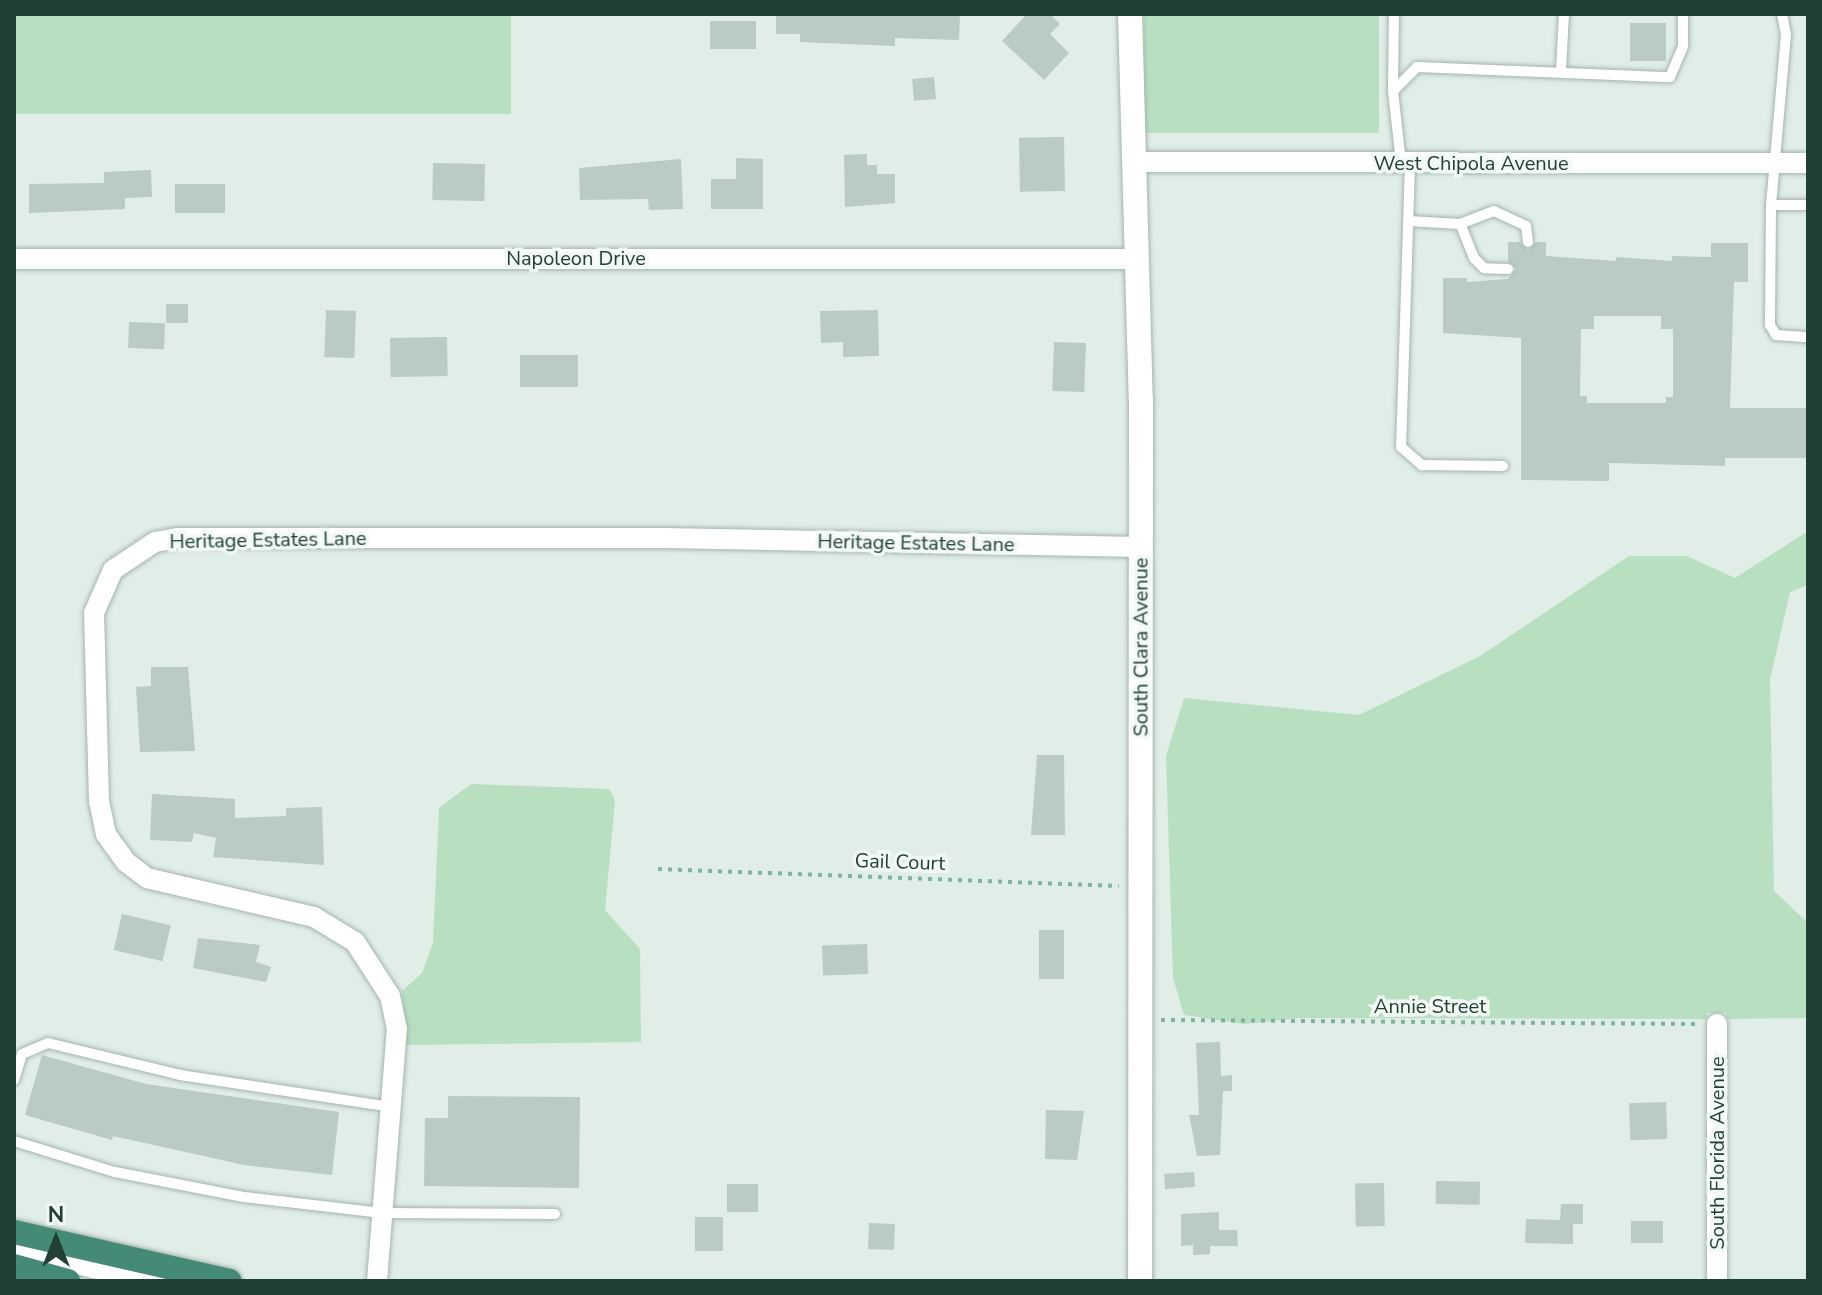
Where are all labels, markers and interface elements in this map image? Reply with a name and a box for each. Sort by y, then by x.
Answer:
street label: West Chipola Avenue [1373,151,1569,175]
street label: Napoleon Drive [506,246,646,270]
street label: Heritage Estates Lane [169,526,367,554]
street label: Heritage Estates Lane [817,529,1015,557]
street label: South Clara Avenue [1129,558,1153,736]
street label: Gail Court [854,848,946,876]
street label: Annie Street [1374,994,1486,1018]
street label: South Florida Avenue [1705,1056,1729,1250]
north arrow [16,1199,96,1279]
text: N [48,1200,64,1230]

